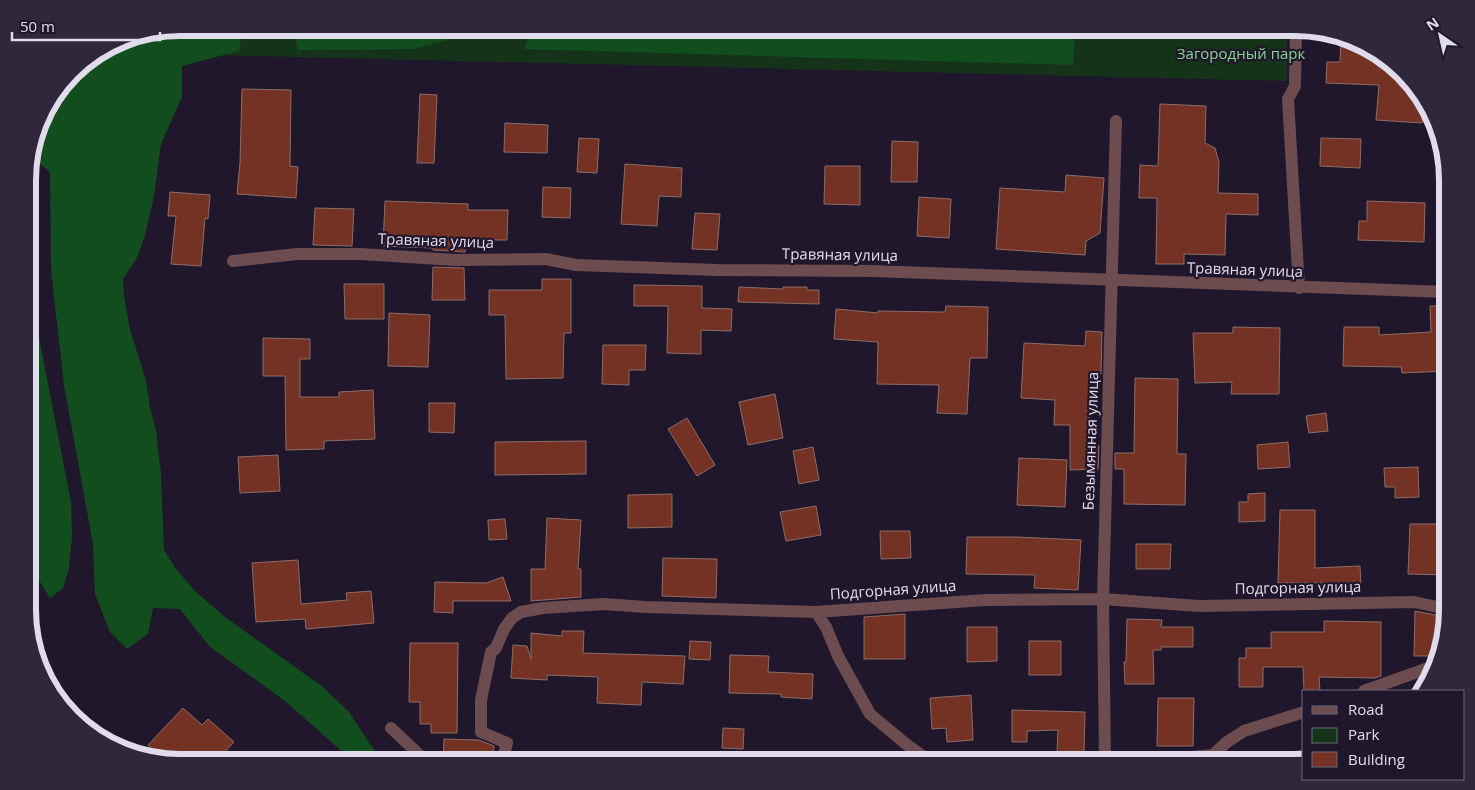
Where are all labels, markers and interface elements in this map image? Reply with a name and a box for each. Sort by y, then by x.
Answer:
scale bar [12,10,160,42]
north arrow [1415,10,1465,60]
text: N [1422,13,1442,35]
text: 50 m [20,16,55,36]
park label: Загородный парк [1177,43,1305,63]
street label: Травяная улица [378,228,494,252]
street label: Травяная улица [782,243,898,265]
street label: Травяная улица [1187,257,1303,281]
street label: Безымянная улица [1078,371,1102,511]
street label: Подгорная улица [829,575,957,603]
street label: Подгорная улица [1235,576,1361,598]
legend [1302,690,1465,780]
text: Road [1348,699,1384,719]
text: Park [1348,724,1379,744]
text: Building [1348,749,1405,769]

